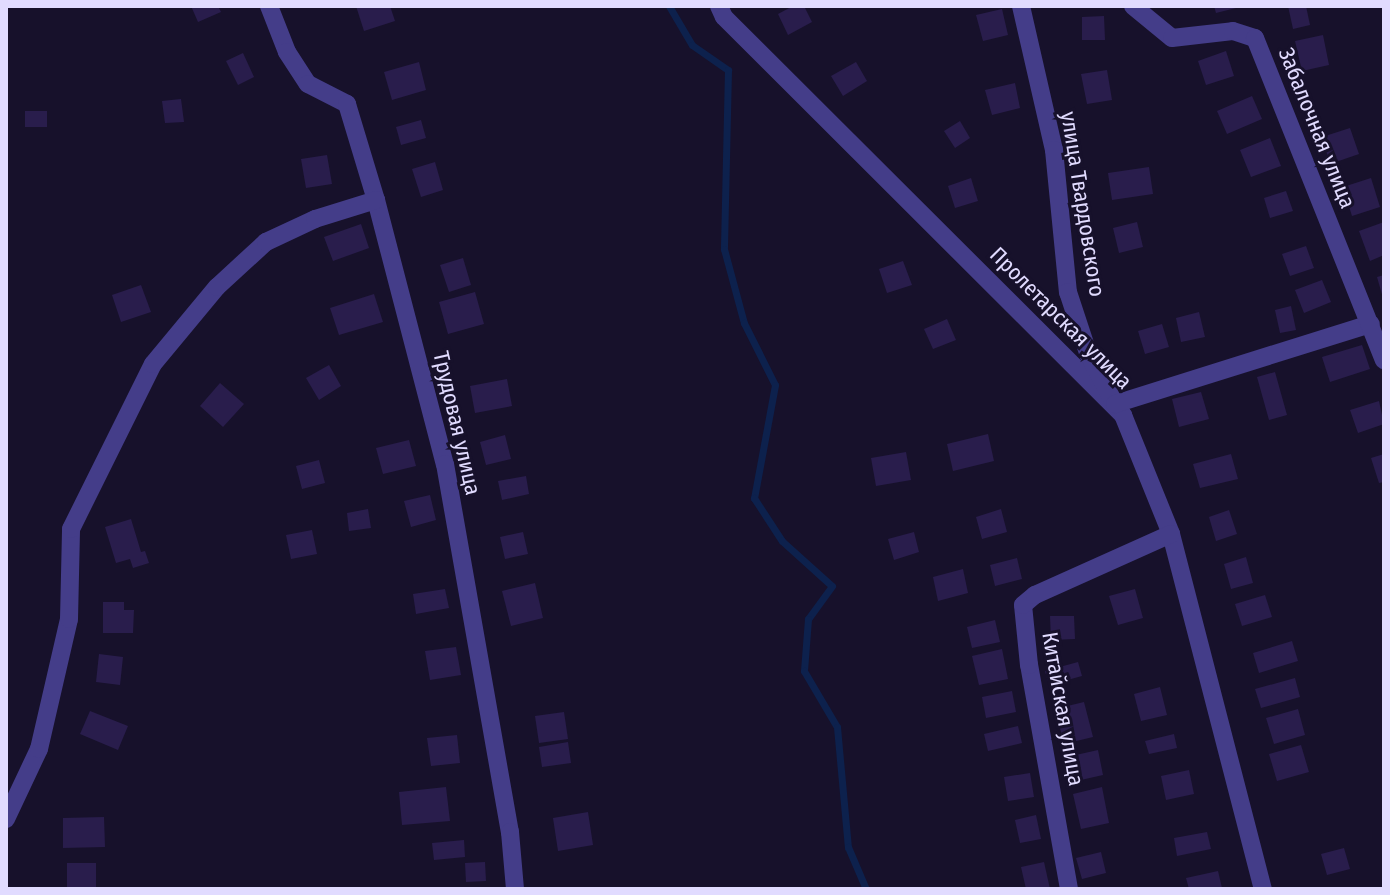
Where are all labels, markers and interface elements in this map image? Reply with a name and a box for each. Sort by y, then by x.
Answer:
street label: Забалочная улица [1273,44,1361,212]
street label: улица Твардовского [1055,110,1111,298]
street label: Пролетарская улица [984,241,1138,395]
street label: Трудовая улица [428,349,486,497]
street label: Китайская улица [1036,630,1090,788]

